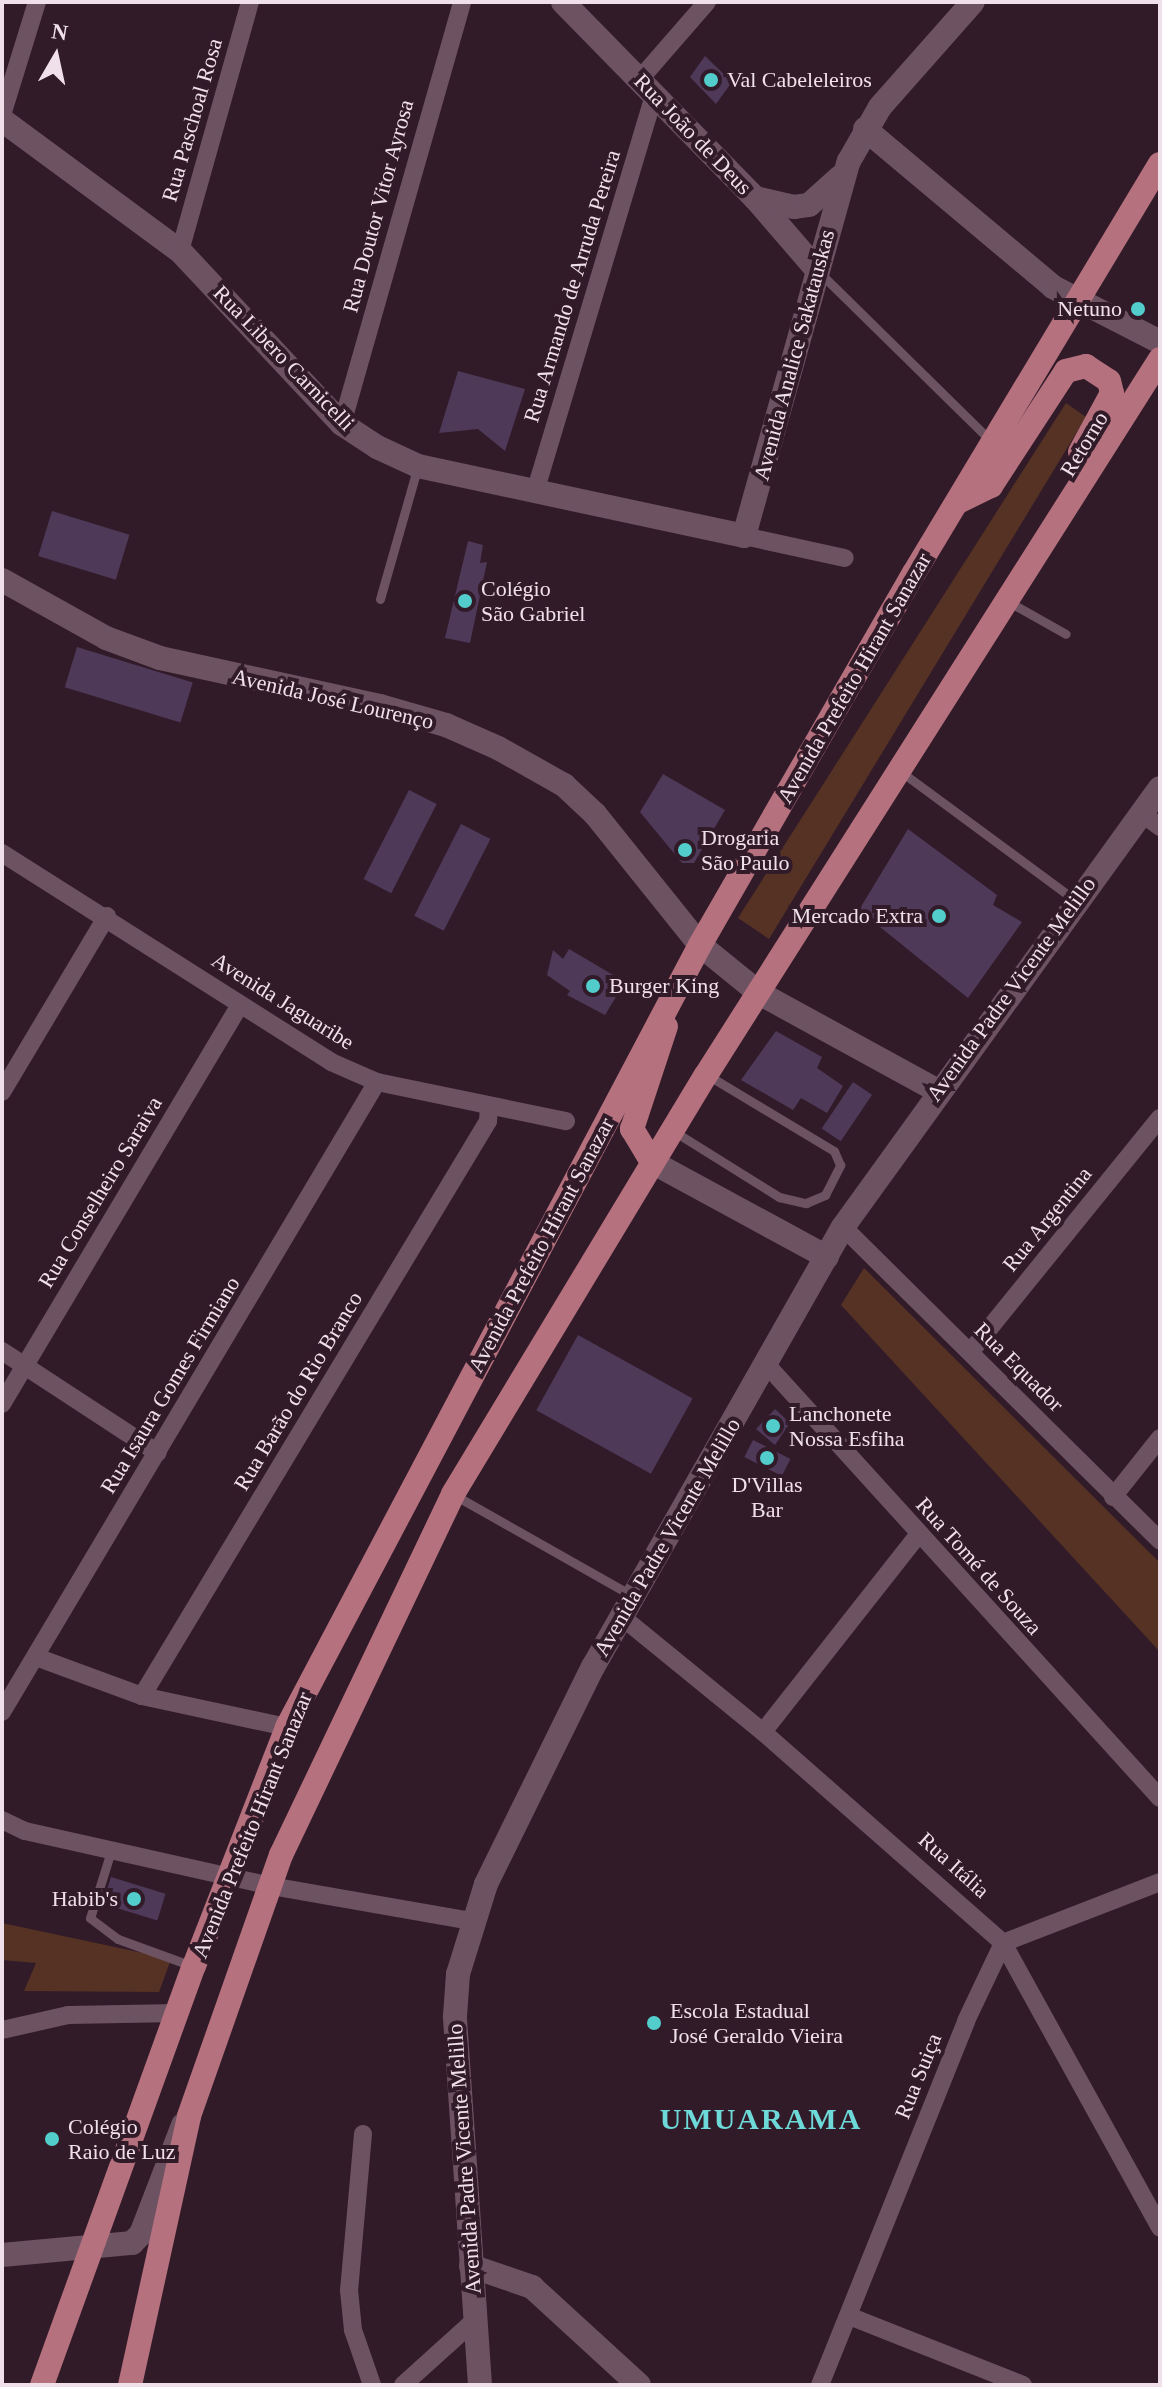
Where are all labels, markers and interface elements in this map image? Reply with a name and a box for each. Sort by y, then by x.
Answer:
north arrow [16,16,96,96]
text: N [50,18,70,45]
street label: Rua Paschoal Rosa [156,35,228,205]
place label: Val Cabeleleiros [727,67,872,93]
street label: Rua João de Deus [629,68,757,200]
marker: Val Cabeleleiros [702,71,720,89]
street label: Rua Doutor Vitor Ayrosa [337,96,419,316]
street label: Rua Armando de Arruda Pereira [518,145,626,427]
street label: Avenida Analice Sakatauskas [748,226,840,484]
street label: Rua Libero Carnicelli [208,280,360,436]
place label: Netuno [1057,296,1122,322]
marker: Netuno [1129,300,1147,318]
street label: Retorno [1054,407,1114,481]
street label: Avenida Prefeito Hirant Sanazar [771,548,937,808]
place label: Colégio São Gabriel [481,575,585,626]
marker: Colégio São Gabriel [456,592,474,610]
street label: Avenida José Lourenço [230,663,436,735]
place label: Drogaria São Paulo [701,824,790,876]
marker: Drogaria São Paulo [676,841,694,859]
street label: Avenida Padre Vicente Melillo [921,871,1101,1107]
place label: Mercado Extra [792,903,923,929]
marker: Mercado Extra [930,907,948,925]
street label: Avenida Jaguaribe [207,947,359,1055]
place label: Burger King [609,973,719,999]
marker: Burger King [584,977,602,995]
street label: Rua Conselheiro Saraiva [32,1091,168,1293]
street label: Avenida Prefeito Hirant Sanazar [462,1113,620,1377]
street label: Rua Argentina [996,1161,1098,1277]
street label: Rua Isaura Gomes Firmiano [95,1272,245,1498]
street label: Rua Barão do Rio Branco [228,1287,368,1495]
street label: Rua Equador [969,1317,1069,1417]
place label: Lanchonete Nossa Esfiha [789,1400,904,1452]
street label: Avenida Padre Vicente Melillo [588,1413,746,1661]
marker: Lanchonete Nossa Esfiha [764,1417,782,1435]
marker: D'Villas Bar [758,1449,776,1467]
place label: D'Villas Bar [731,1471,803,1522]
street label: Rua Tomé de Souza [910,1492,1048,1640]
street label: Avenida Prefeito Hirant Sanazar [186,1688,318,1962]
street label: Rua Itália [913,1826,995,1904]
place label: Habib's [52,1886,118,1912]
marker: Habib's [125,1890,143,1908]
place label: Escola Estadual José Geraldo Vieira [670,1997,843,2048]
marker: Escola Estadual José Geraldo Vieira [645,2014,663,2032]
street label: Avenida Padre Vicente Melillo [441,2023,487,2295]
street label: Rua Suiça [889,2029,947,2123]
district label: UMUARAMA [660,2101,862,2137]
place label: Colégio Raio de Luz [68,2113,176,2164]
marker: Colégio Raio de Luz [43,2130,61,2148]

